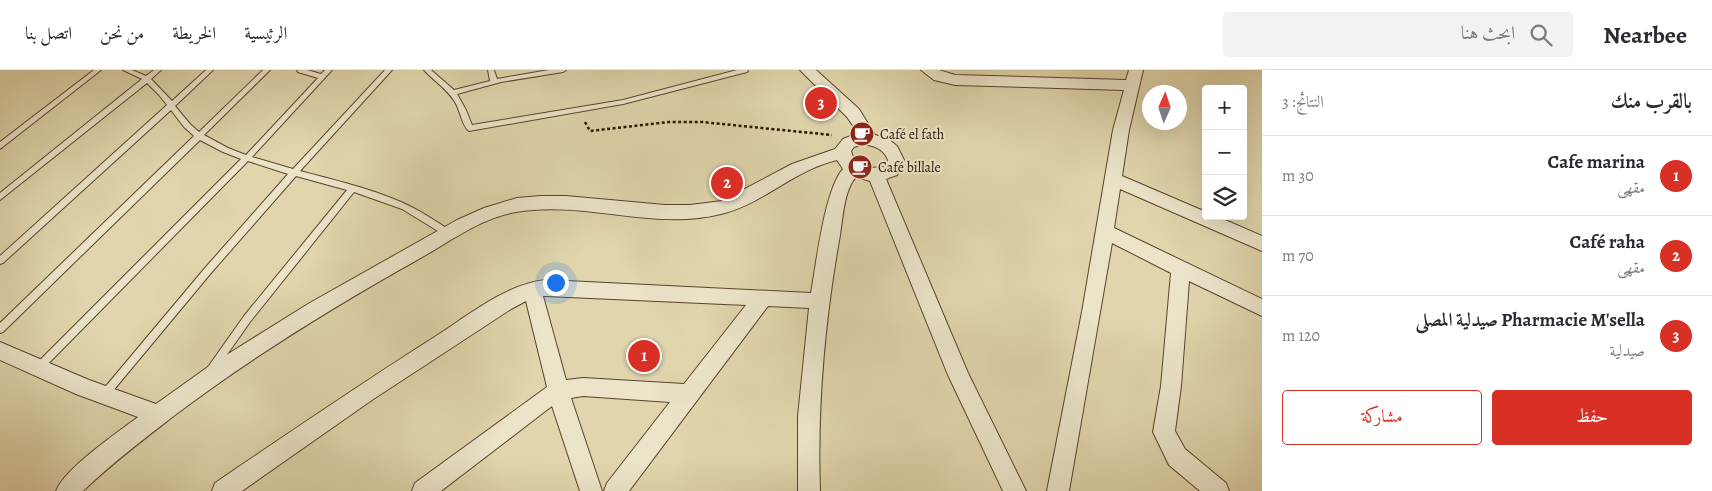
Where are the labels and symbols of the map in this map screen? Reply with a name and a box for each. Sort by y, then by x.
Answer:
pin: 3 [805,84,837,122]
north arrow [1142,85,1187,130]
cafe icon: Café el fath [849,121,875,147]
place label: Café el fath [880,125,945,144]
cafe icon: Café billale [847,154,873,180]
place label: Café billale [878,158,941,177]
pin: 2 [711,164,743,202]
your location [543,270,569,296]
pin: 1 [628,337,660,375]

